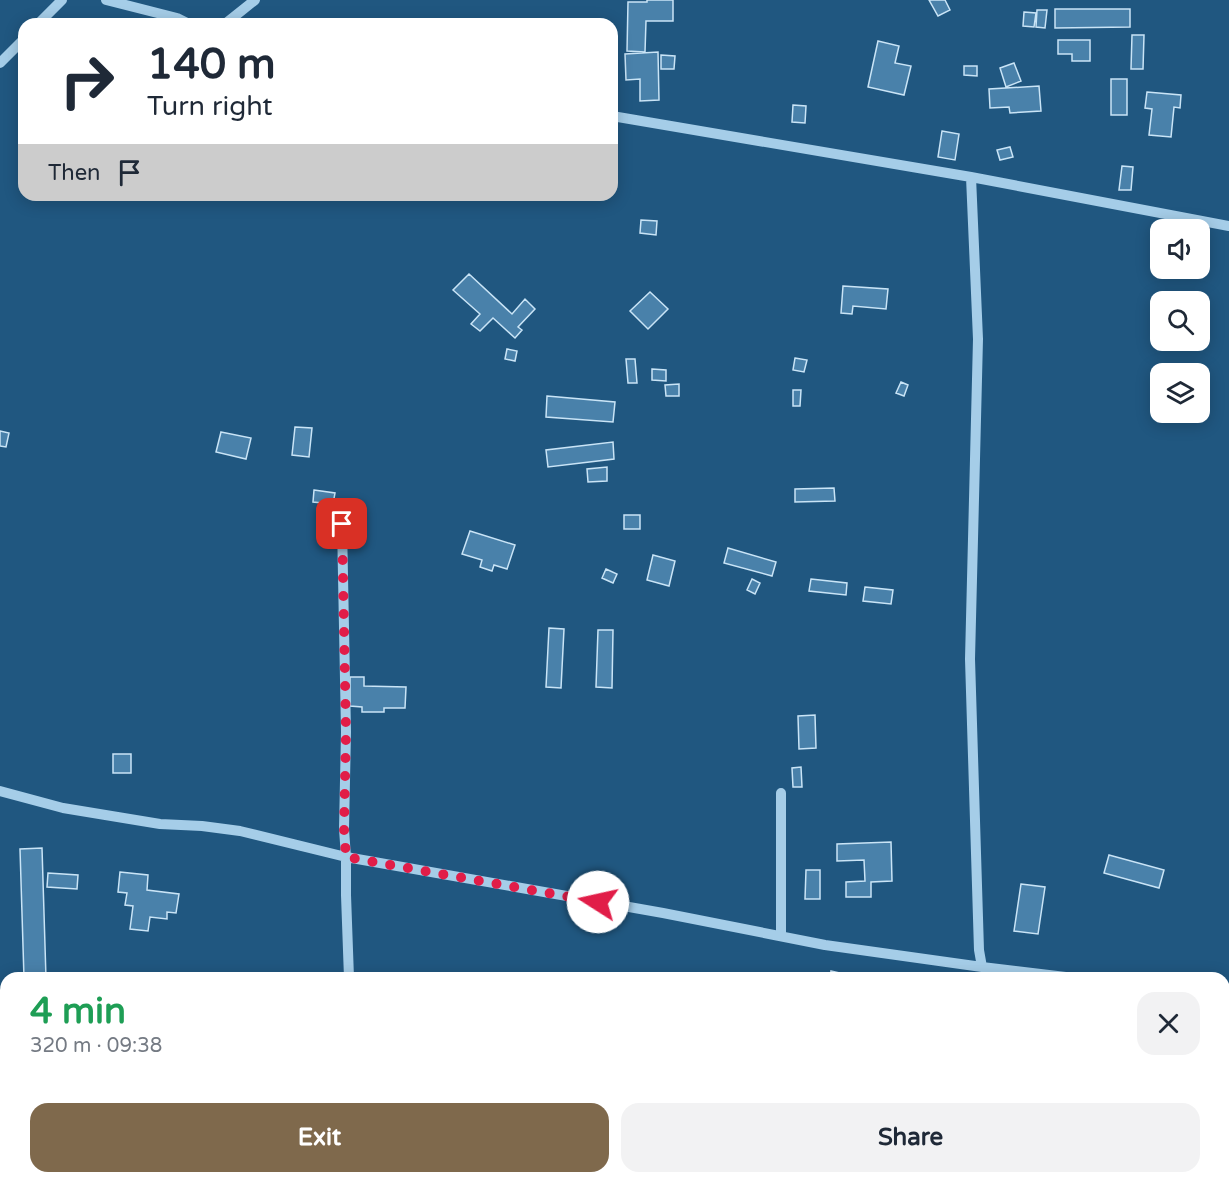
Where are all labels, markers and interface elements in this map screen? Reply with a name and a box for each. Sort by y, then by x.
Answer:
text: 140 m [147,39,276,90]
icon: right [48,42,126,120]
text: Turn right [147,90,273,123]
icon: arrive [113,156,146,189]
text: Then [48,160,101,186]
map controls [1150,219,1210,423]
button: sound [1150,219,1210,279]
button: search [1150,291,1210,351]
button: layers [1150,363,1210,423]
pin [316,498,367,549]
icon: arrive [325,507,358,540]
position arrow [566,870,630,934]
text: 4 min [30,990,126,1033]
button: close [1137,992,1200,1055]
text: 320 m · 09:38 [30,1034,162,1058]
button: Exit [30,1103,609,1172]
button: Share [621,1103,1200,1172]

